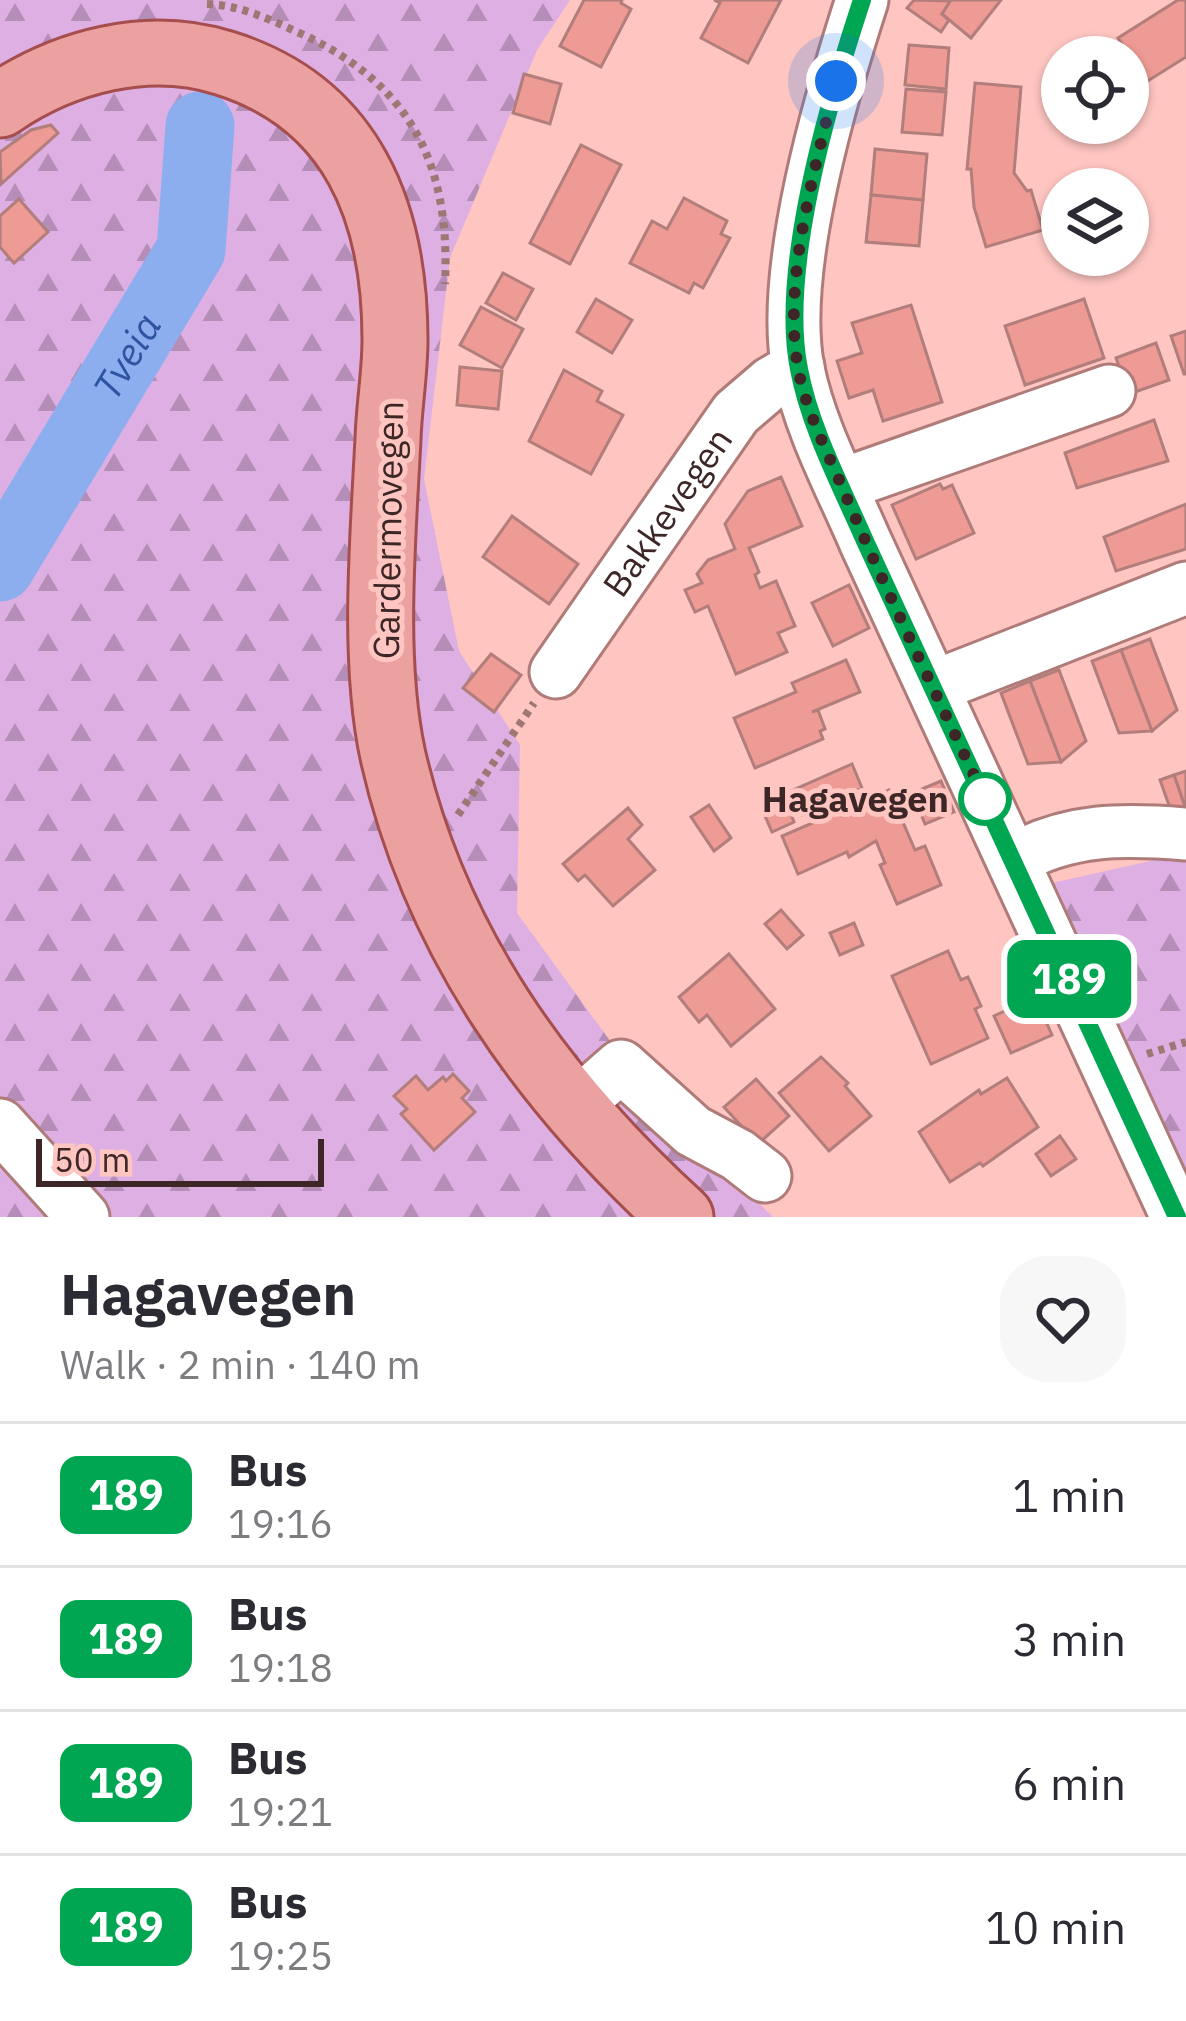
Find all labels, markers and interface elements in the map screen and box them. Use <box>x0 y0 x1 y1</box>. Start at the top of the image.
map controls <box>1041 36 1149 276</box>
button: locate <box>1041 36 1149 144</box>
your location <box>806 51 866 111</box>
button: layers <box>1041 168 1149 276</box>
water label: Tveia <box>81 303 172 409</box>
street label: Gardermovegen <box>362 400 413 660</box>
street label: Bakkevegen <box>592 418 742 605</box>
marker: Hagavegen <box>960 774 1010 824</box>
place label: Hagavegen <box>762 775 949 822</box>
line badge: 189 <box>1000 940 1138 1018</box>
text: 189 <box>1031 951 1107 1006</box>
scale bar <box>36 1133 324 1186</box>
text: 50 m <box>54 1138 130 1181</box>
button: heart <box>1000 1256 1126 1382</box>
text: Hagavegen <box>60 1257 356 1331</box>
text: Walk · 2 min · 140 m <box>60 1339 421 1390</box>
text: Bus <box>228 1440 308 1498</box>
text: 1 min <box>1012 1466 1126 1524</box>
text: 189 <box>88 1467 164 1522</box>
text: 19:16 <box>228 1498 333 1549</box>
text: Bus <box>228 1584 308 1642</box>
text: 3 min <box>1012 1610 1126 1668</box>
text: 189 <box>88 1611 164 1666</box>
text: 19:18 <box>228 1642 333 1693</box>
text: Bus <box>228 1728 308 1786</box>
text: 6 min <box>1012 1754 1126 1812</box>
text: 189 <box>88 1755 164 1810</box>
text: 19:21 <box>228 1786 333 1837</box>
text: Bus <box>228 1872 308 1930</box>
text: 10 min <box>985 1898 1126 1956</box>
text: 189 <box>88 1899 164 1954</box>
text: 19:25 <box>228 1930 333 1981</box>

